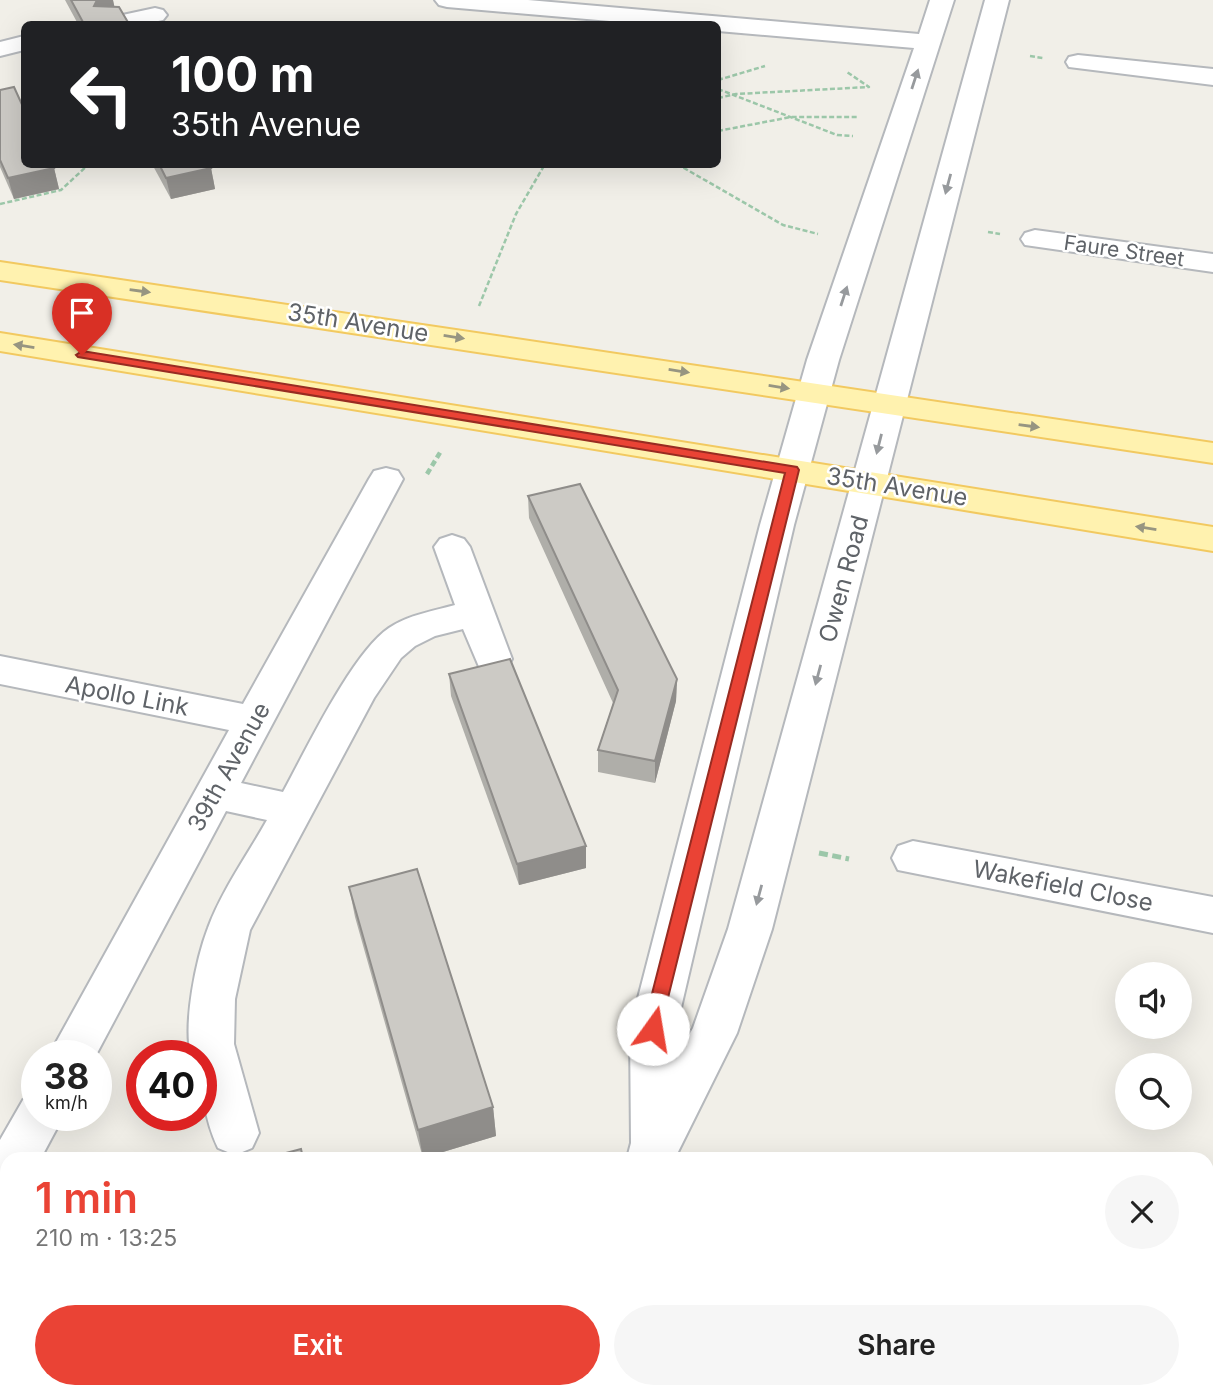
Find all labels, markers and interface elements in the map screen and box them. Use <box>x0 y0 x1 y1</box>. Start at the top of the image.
text: 100 m <box>171 45 315 104</box>
icon: left <box>56 49 147 140</box>
one-way arrow <box>910 69 920 90</box>
text: 35th Avenue <box>171 105 361 144</box>
one-way arrow <box>942 173 953 195</box>
street label: Faure Street <box>1062 230 1186 271</box>
pin <box>52 283 112 355</box>
one-way arrow <box>839 285 850 306</box>
one-way arrow <box>130 286 152 297</box>
icon: arrive <box>63 294 101 332</box>
street label: 35th Avenue <box>285 297 431 348</box>
one-way arrow <box>443 332 465 343</box>
one-way arrow <box>13 340 35 351</box>
one-way arrow <box>668 366 690 377</box>
one-way arrow <box>768 382 790 393</box>
one-way arrow <box>1018 421 1040 432</box>
one-way arrow <box>873 433 884 455</box>
street label: 35th Avenue <box>824 461 970 512</box>
street label: Owen Road <box>813 512 874 646</box>
one-way arrow <box>1135 522 1157 533</box>
one-way arrow <box>812 665 823 687</box>
street label: Apollo Link <box>63 669 191 722</box>
street label: 39th Avenue <box>181 697 276 836</box>
street label: Wakefield Close <box>971 854 1156 917</box>
one-way arrow <box>753 884 764 906</box>
map controls <box>1115 962 1192 1130</box>
button: sound <box>1115 962 1192 1039</box>
position arrow <box>616 992 690 1066</box>
speed limit sign: 40 <box>126 1040 217 1131</box>
button: search <box>1115 1053 1192 1130</box>
text: 38 <box>44 1055 89 1097</box>
text: km/h <box>45 1092 88 1113</box>
text: 1 min <box>35 1172 138 1223</box>
button: close <box>1105 1175 1179 1249</box>
text: 210 m · 13:25 <box>35 1224 177 1252</box>
button: Exit <box>35 1305 600 1385</box>
button: Share <box>614 1305 1179 1385</box>

